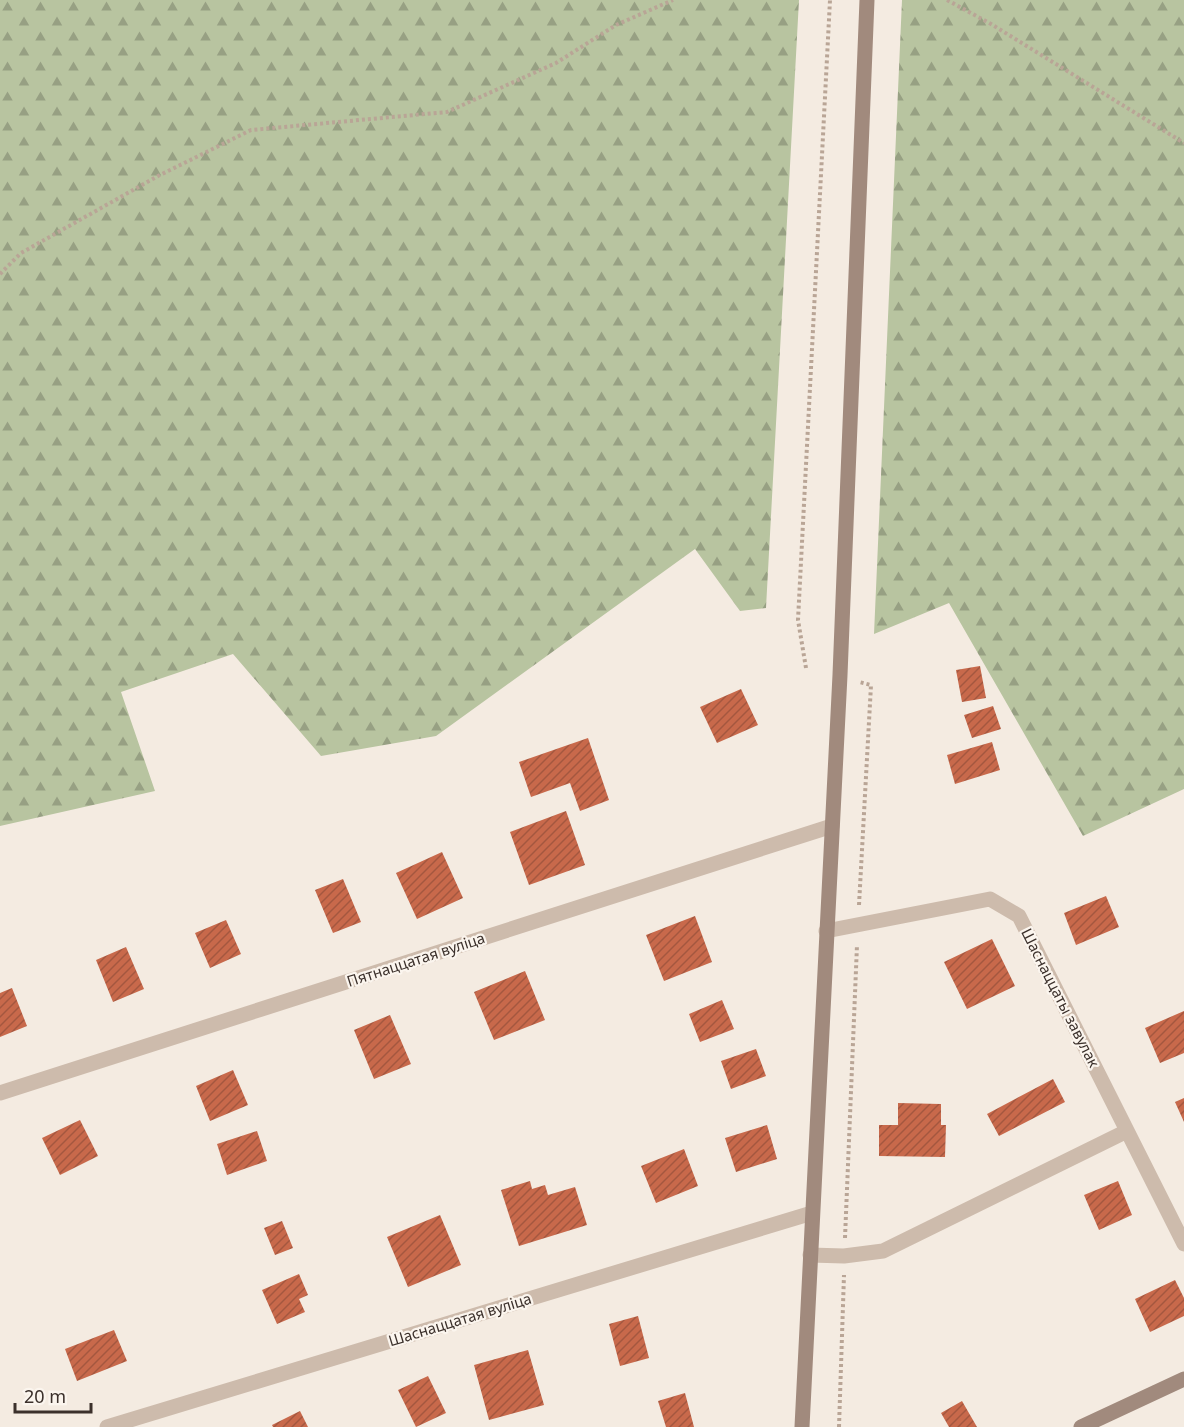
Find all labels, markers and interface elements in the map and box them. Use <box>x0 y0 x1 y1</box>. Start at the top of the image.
street label: Шаснаццаты завулак <box>1017 925 1105 1071</box>
street label: Пятнаццатая вуліца <box>344 927 487 991</box>
street label: Шаснаццатая вуліца <box>386 1288 534 1350</box>
scale bar <box>15 1376 92 1414</box>
text: 20 m <box>24 1384 66 1408</box>

